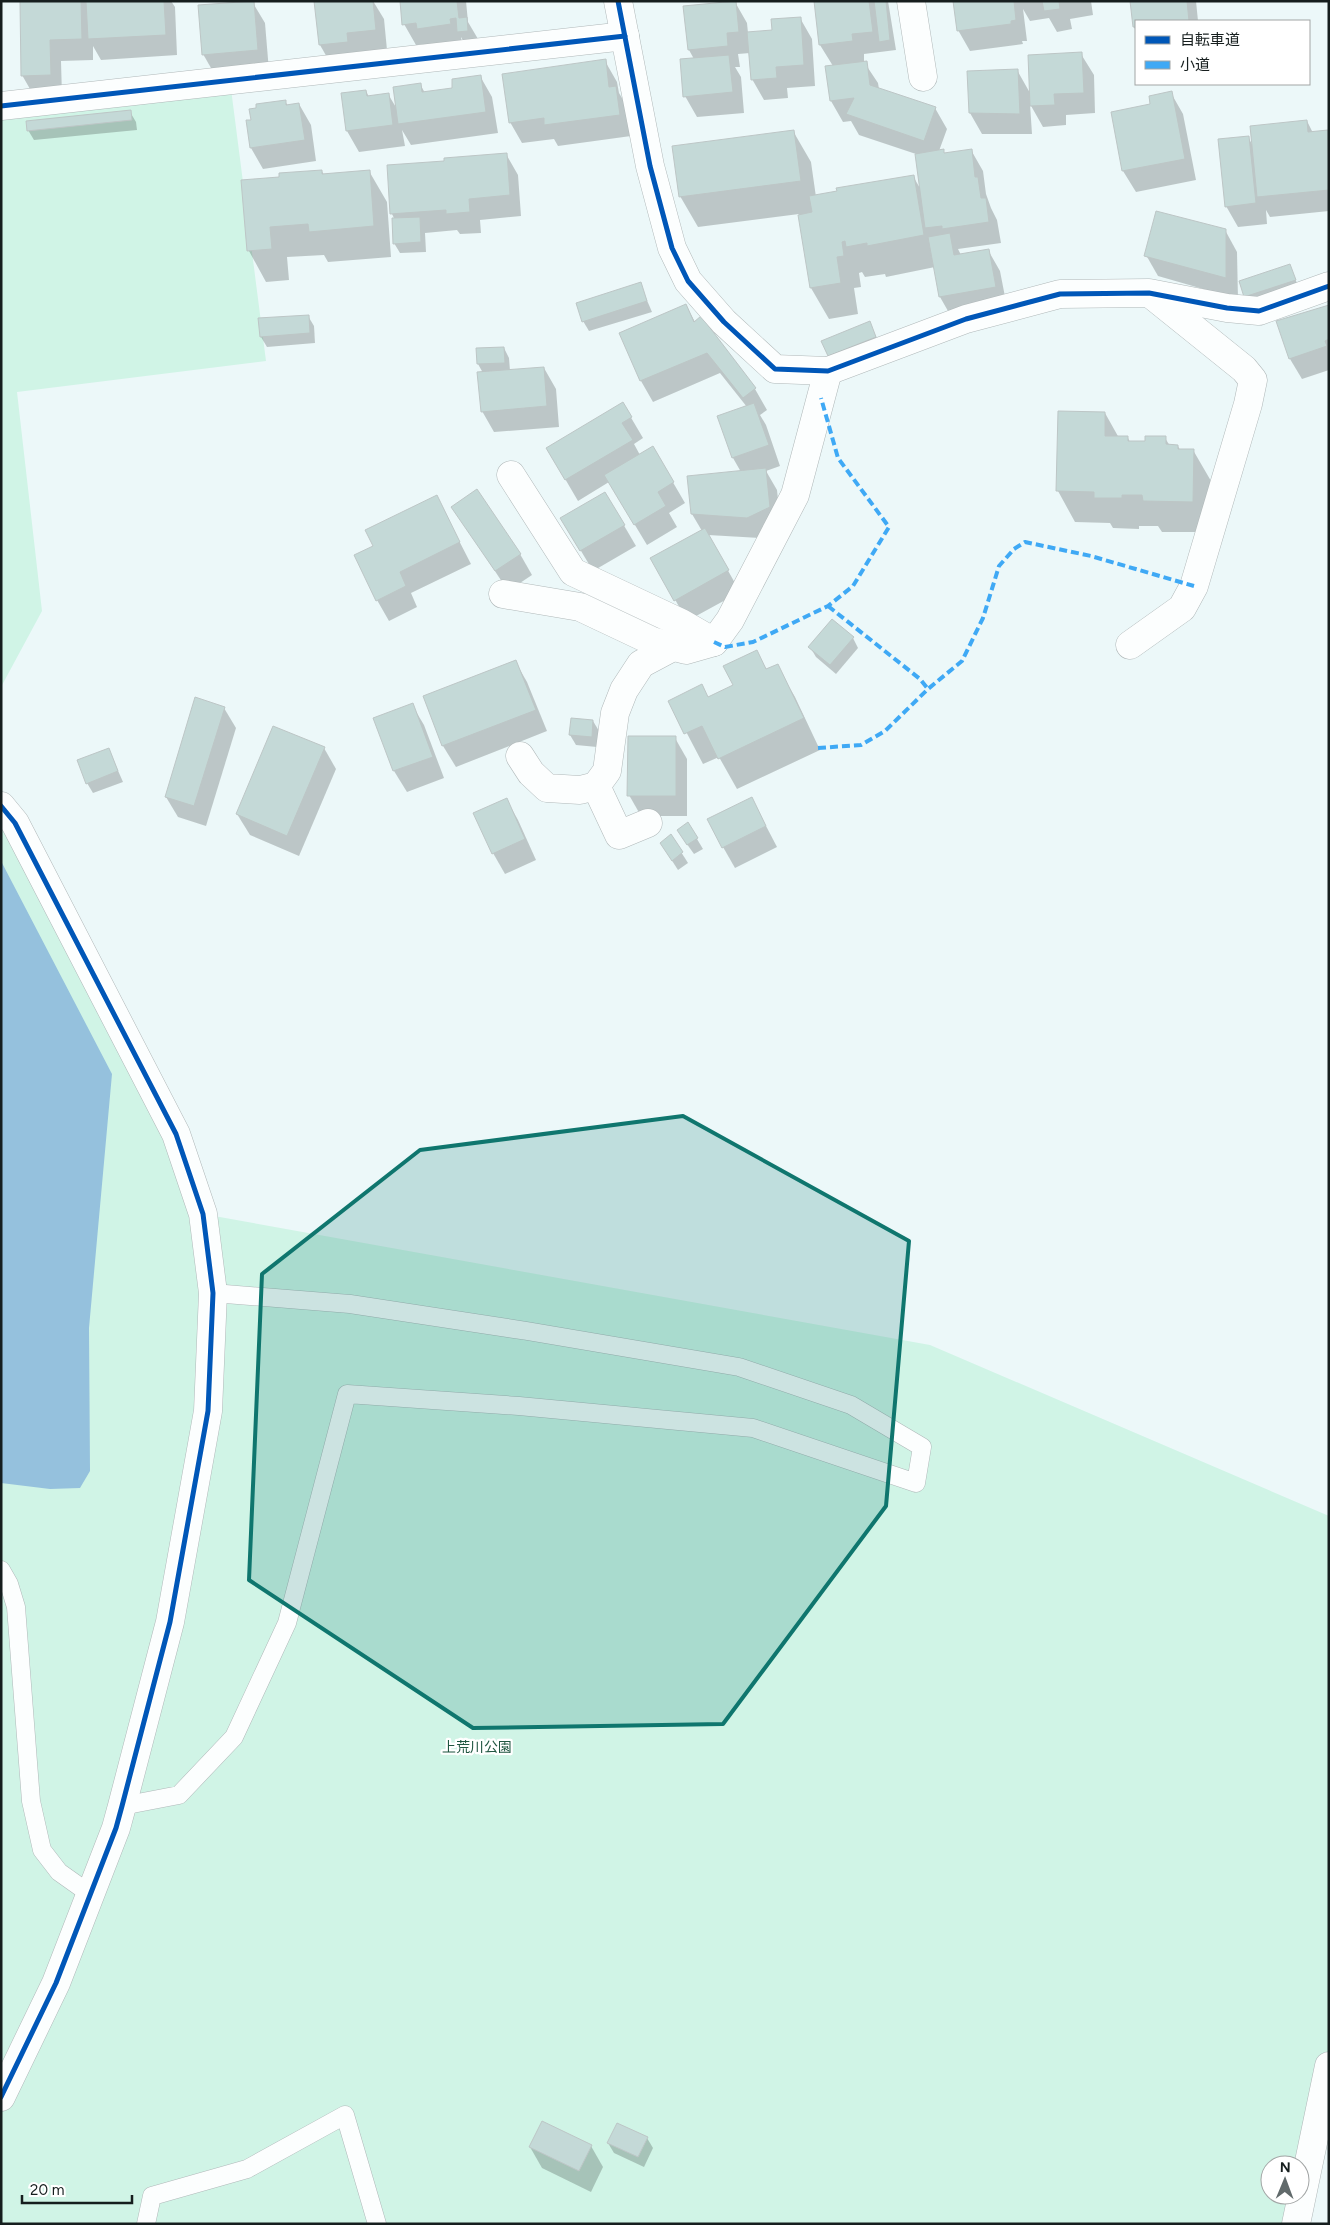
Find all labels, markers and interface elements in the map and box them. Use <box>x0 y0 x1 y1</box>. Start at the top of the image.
legend <box>1135 20 1310 85</box>
text: 自転車道 <box>1180 31 1240 49</box>
text: 小道 <box>1180 56 1210 74</box>
park label: 上荒川公園 <box>442 1739 512 1756</box>
north arrow <box>1260 2155 1310 2205</box>
text: N <box>1280 2159 1291 2176</box>
scale bar <box>22 2172 132 2204</box>
text: 20 m <box>30 2181 64 2199</box>

